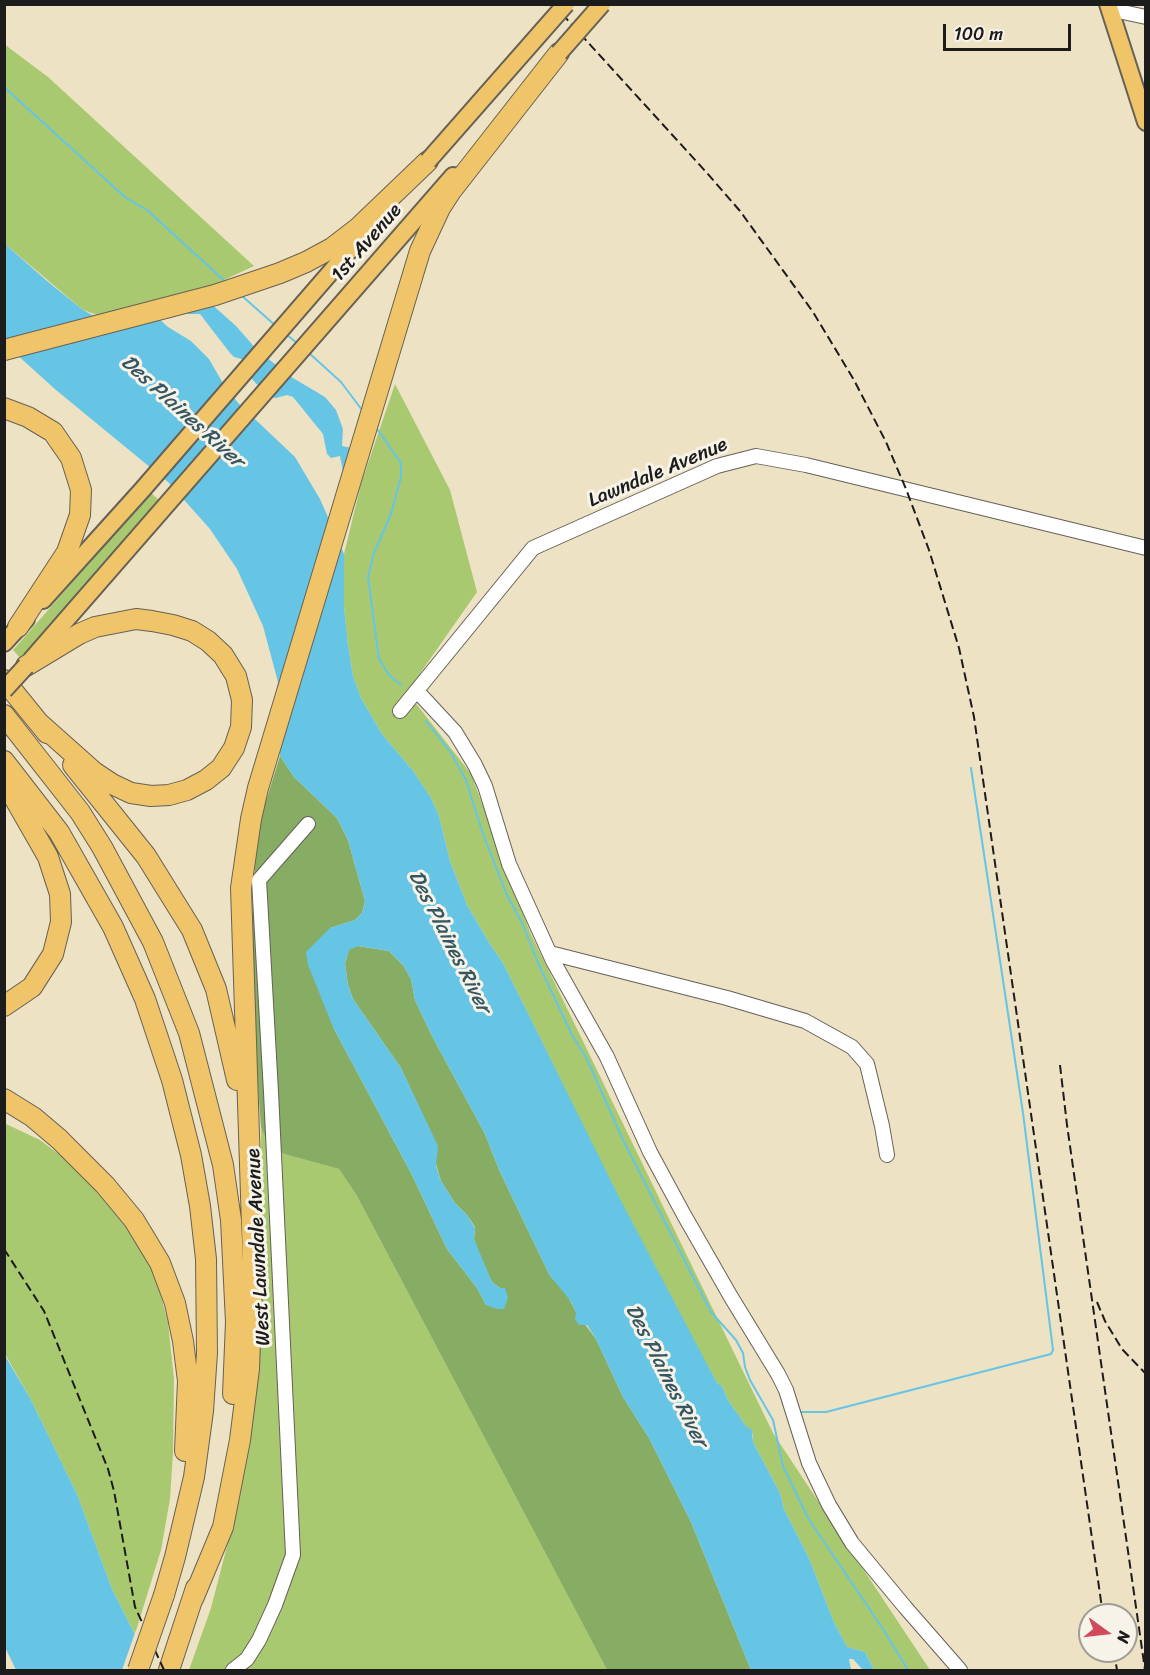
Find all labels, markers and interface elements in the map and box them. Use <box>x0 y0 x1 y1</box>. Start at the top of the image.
scale bar <box>946 12 1074 50</box>
text: 100 m <box>954 18 1003 50</box>
street label: 1st Avenue <box>327 199 407 287</box>
water label: Des Plaines River <box>115 350 249 474</box>
street label: Lawndale Avenue <box>585 433 731 513</box>
water label: Des Plaines River <box>402 866 496 1018</box>
street label: West Lawndale Avenue <box>242 1148 276 1346</box>
water label: Des Plaines River <box>619 1300 713 1452</box>
north arrow <box>1078 1603 1138 1663</box>
text: N <box>1108 1628 1139 1646</box>

